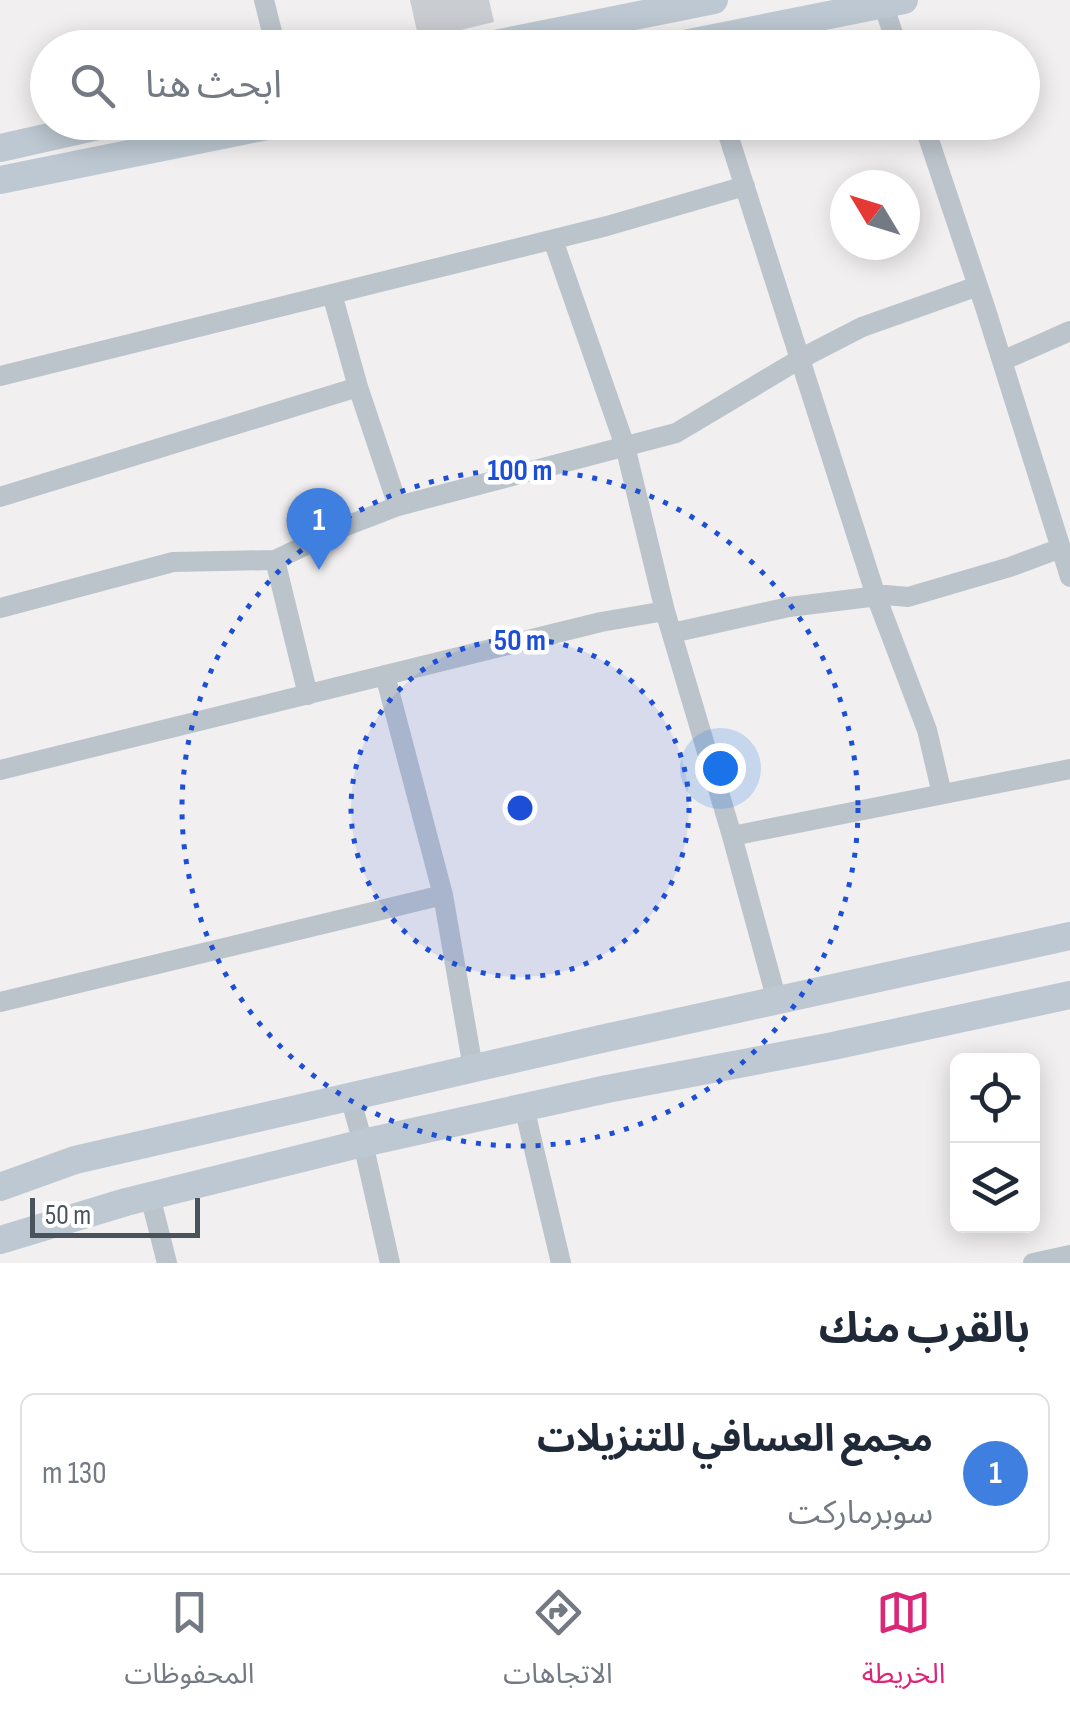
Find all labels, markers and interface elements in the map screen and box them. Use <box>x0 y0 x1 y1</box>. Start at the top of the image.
search box <box>30 30 1040 140</box>
icon: search <box>65 58 120 113</box>
text: ابحث هنا <box>145 63 282 108</box>
north arrow <box>830 170 920 260</box>
text: 100 m <box>488 453 552 489</box>
pin: 1 <box>286 488 352 570</box>
text: 50 m <box>494 623 546 659</box>
your location <box>695 743 746 794</box>
centre of rings <box>502 790 538 826</box>
map controls <box>950 1053 1040 1233</box>
button: locate <box>950 1053 1040 1143</box>
button: layers <box>950 1143 1040 1233</box>
scale bar <box>30 1193 200 1238</box>
text: 50 m <box>45 1199 91 1232</box>
text: بالقرب منك <box>819 1304 1030 1355</box>
text: مجمع العسافي للتنزيلات <box>537 1417 933 1462</box>
text: 130 m <box>42 1454 107 1493</box>
text: 1 <box>989 1454 1002 1493</box>
text: سوبرماركت <box>788 1494 933 1533</box>
tab: المحفوظات <box>124 1585 254 1704</box>
tab: الاتجاهات <box>503 1585 613 1704</box>
tab: الخريطة <box>862 1585 946 1704</box>

